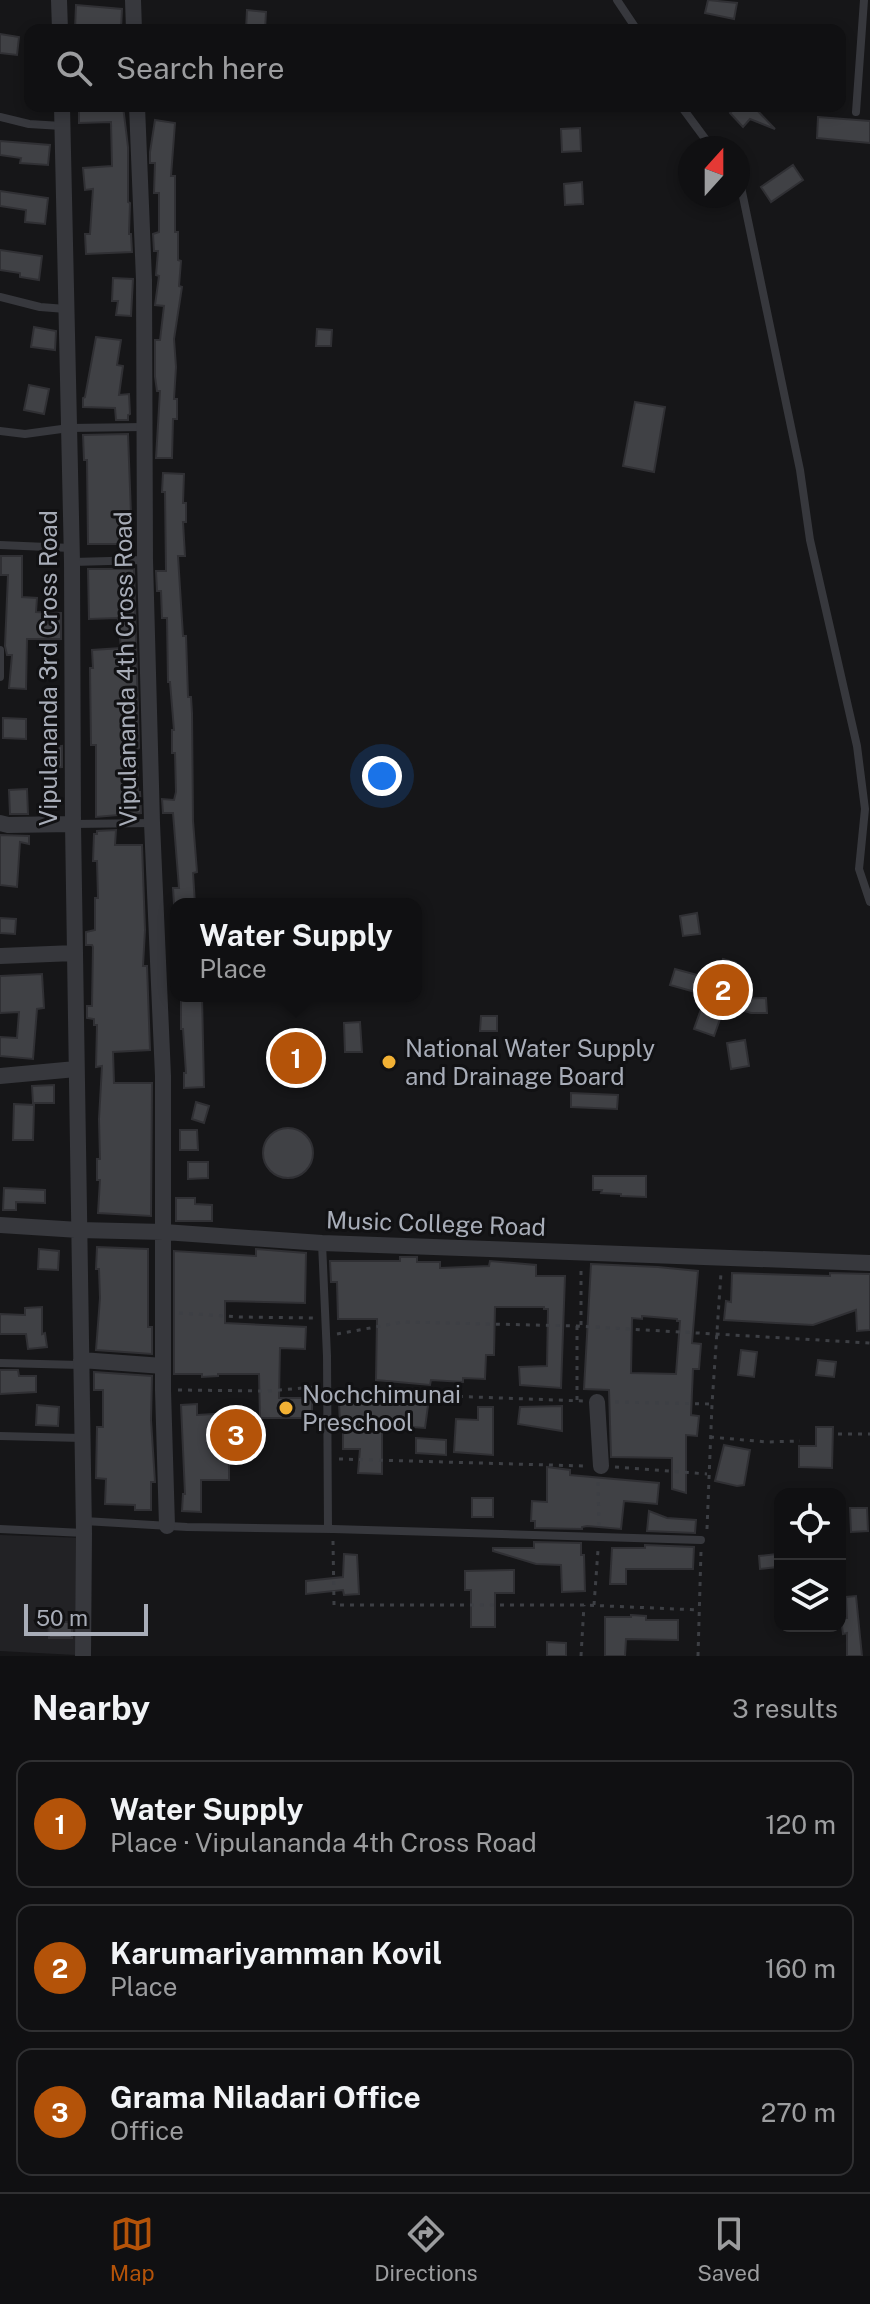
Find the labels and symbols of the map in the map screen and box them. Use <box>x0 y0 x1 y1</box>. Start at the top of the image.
north arrow <box>678 136 750 208</box>
street label: Vipulananda 3rd Cross Road <box>34 510 62 826</box>
street label: Vipulananda 4th Cross Road <box>108 511 142 827</box>
your location <box>362 756 402 796</box>
pin: 2 <box>697 960 749 1020</box>
pin: 1 <box>270 1028 322 1088</box>
place label: National Water Supply and Drainage Board <box>405 1034 655 1090</box>
marker: National Water Supply and Drainage Board <box>380 1053 398 1071</box>
street label: Music College Road <box>326 1205 546 1241</box>
place label: Nochchimunai Preschool <box>302 1380 461 1436</box>
marker: Nochchimunai Preschool <box>277 1399 295 1417</box>
pin: 3 <box>210 1405 262 1465</box>
scale bar <box>24 1600 148 1636</box>

